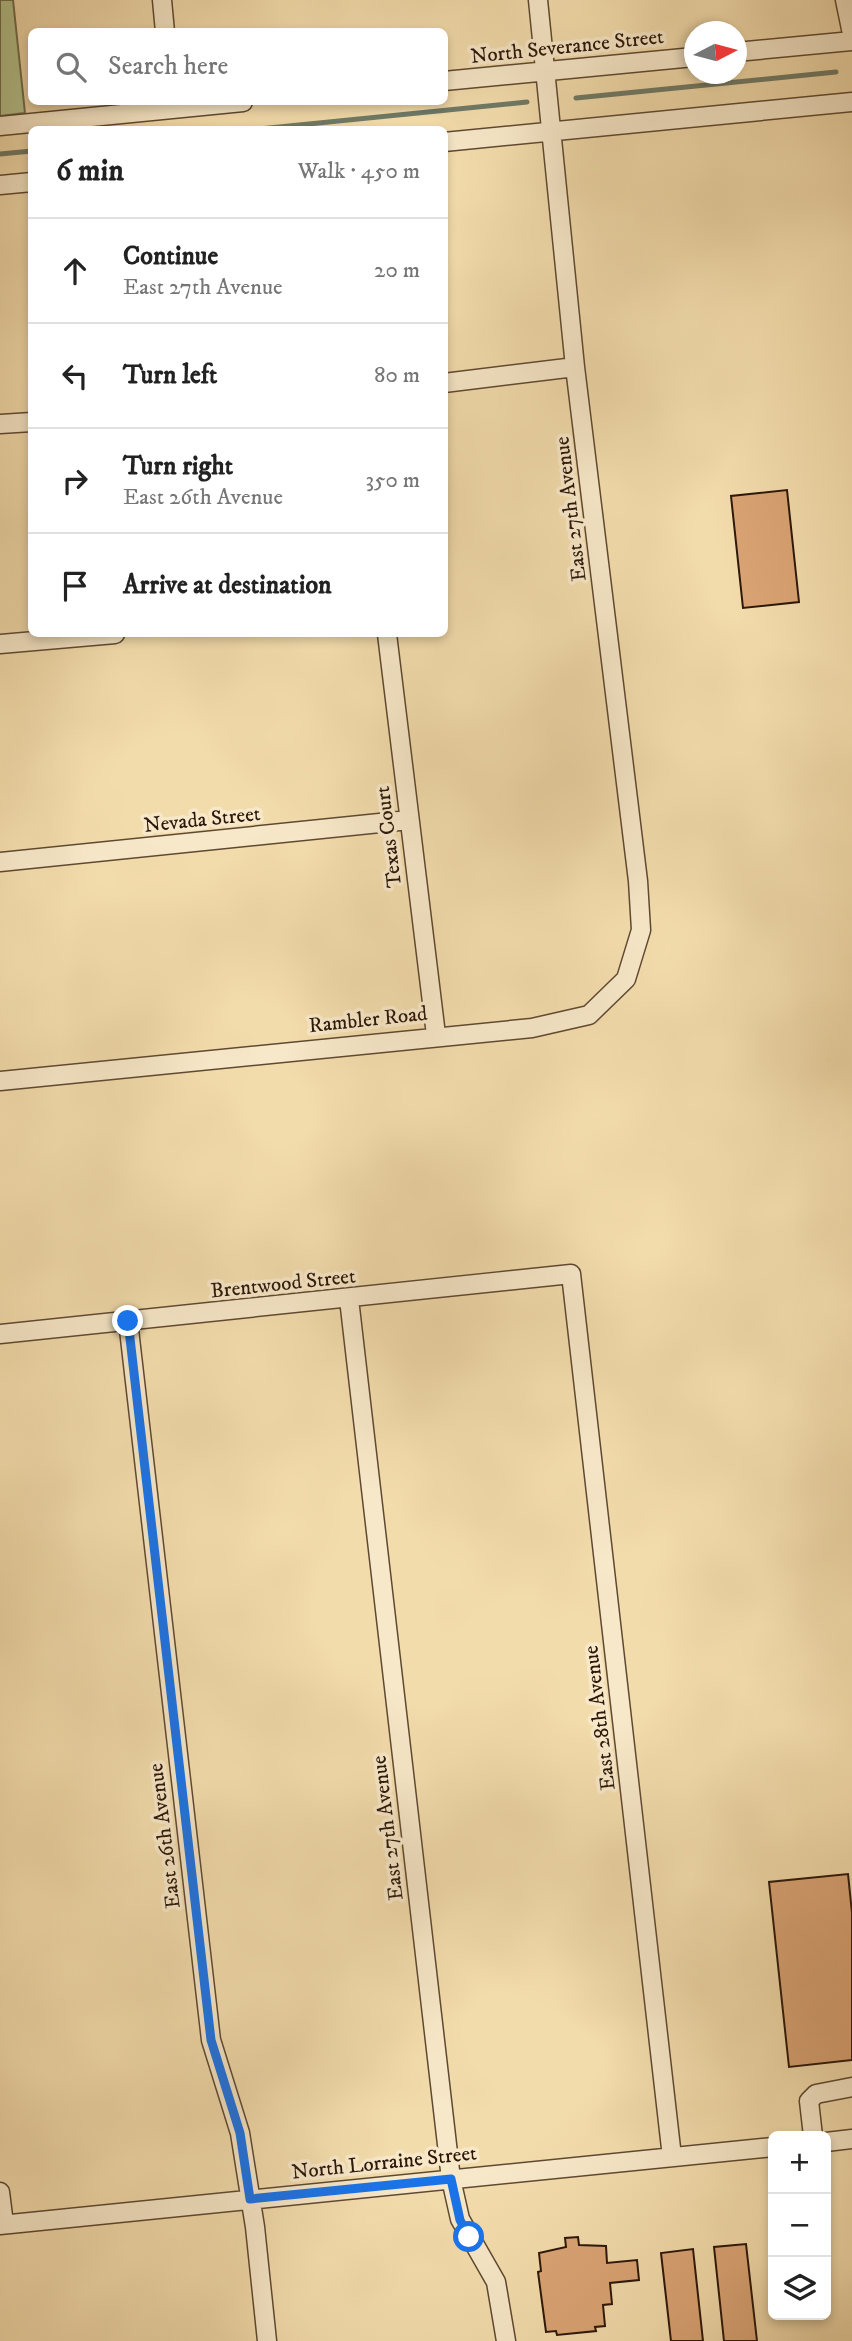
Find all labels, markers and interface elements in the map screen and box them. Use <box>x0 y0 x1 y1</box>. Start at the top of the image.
north arrow <box>684 21 747 84</box>
street label: North Severance Street <box>469 24 665 70</box>
search box <box>28 28 448 105</box>
icon: search <box>52 48 90 86</box>
text: Search here <box>108 50 228 83</box>
text: 6 min <box>56 153 124 190</box>
text: Walk · 450 m <box>298 157 420 186</box>
text: Continue <box>123 240 218 273</box>
icon: ahead <box>56 252 94 290</box>
text: 20 m <box>374 256 420 285</box>
text: East 27th Avenue <box>123 273 283 302</box>
icon: left <box>56 357 94 395</box>
text: Turn left <box>123 359 217 392</box>
text: 80 m <box>374 361 420 390</box>
street label: East 27th Avenue <box>549 435 593 583</box>
text: Turn right <box>123 450 233 483</box>
icon: right <box>56 462 94 500</box>
text: 350 m <box>365 466 420 495</box>
text: East 26th Avenue <box>123 483 283 512</box>
icon: arrive <box>56 567 94 605</box>
text: Arrive at destination <box>123 569 332 602</box>
street label: Texas Court <box>370 784 408 889</box>
street label: Nevada Street <box>142 801 262 839</box>
street label: Rambler Road <box>308 1001 429 1039</box>
street label: Brentwood Street <box>209 1263 357 1305</box>
route end <box>112 1305 143 1336</box>
street label: East 28th Avenue <box>578 1644 622 1792</box>
street label: East 27th Avenue <box>366 1754 410 1902</box>
street label: East 26th Avenue <box>143 1762 187 1910</box>
map controls <box>768 2131 831 2320</box>
button: + <box>768 2131 831 2194</box>
street label: North Lorraine Street <box>290 2140 478 2186</box>
button: − <box>768 2194 831 2257</box>
route start <box>453 2221 484 2252</box>
button: layers <box>768 2257 831 2320</box>

